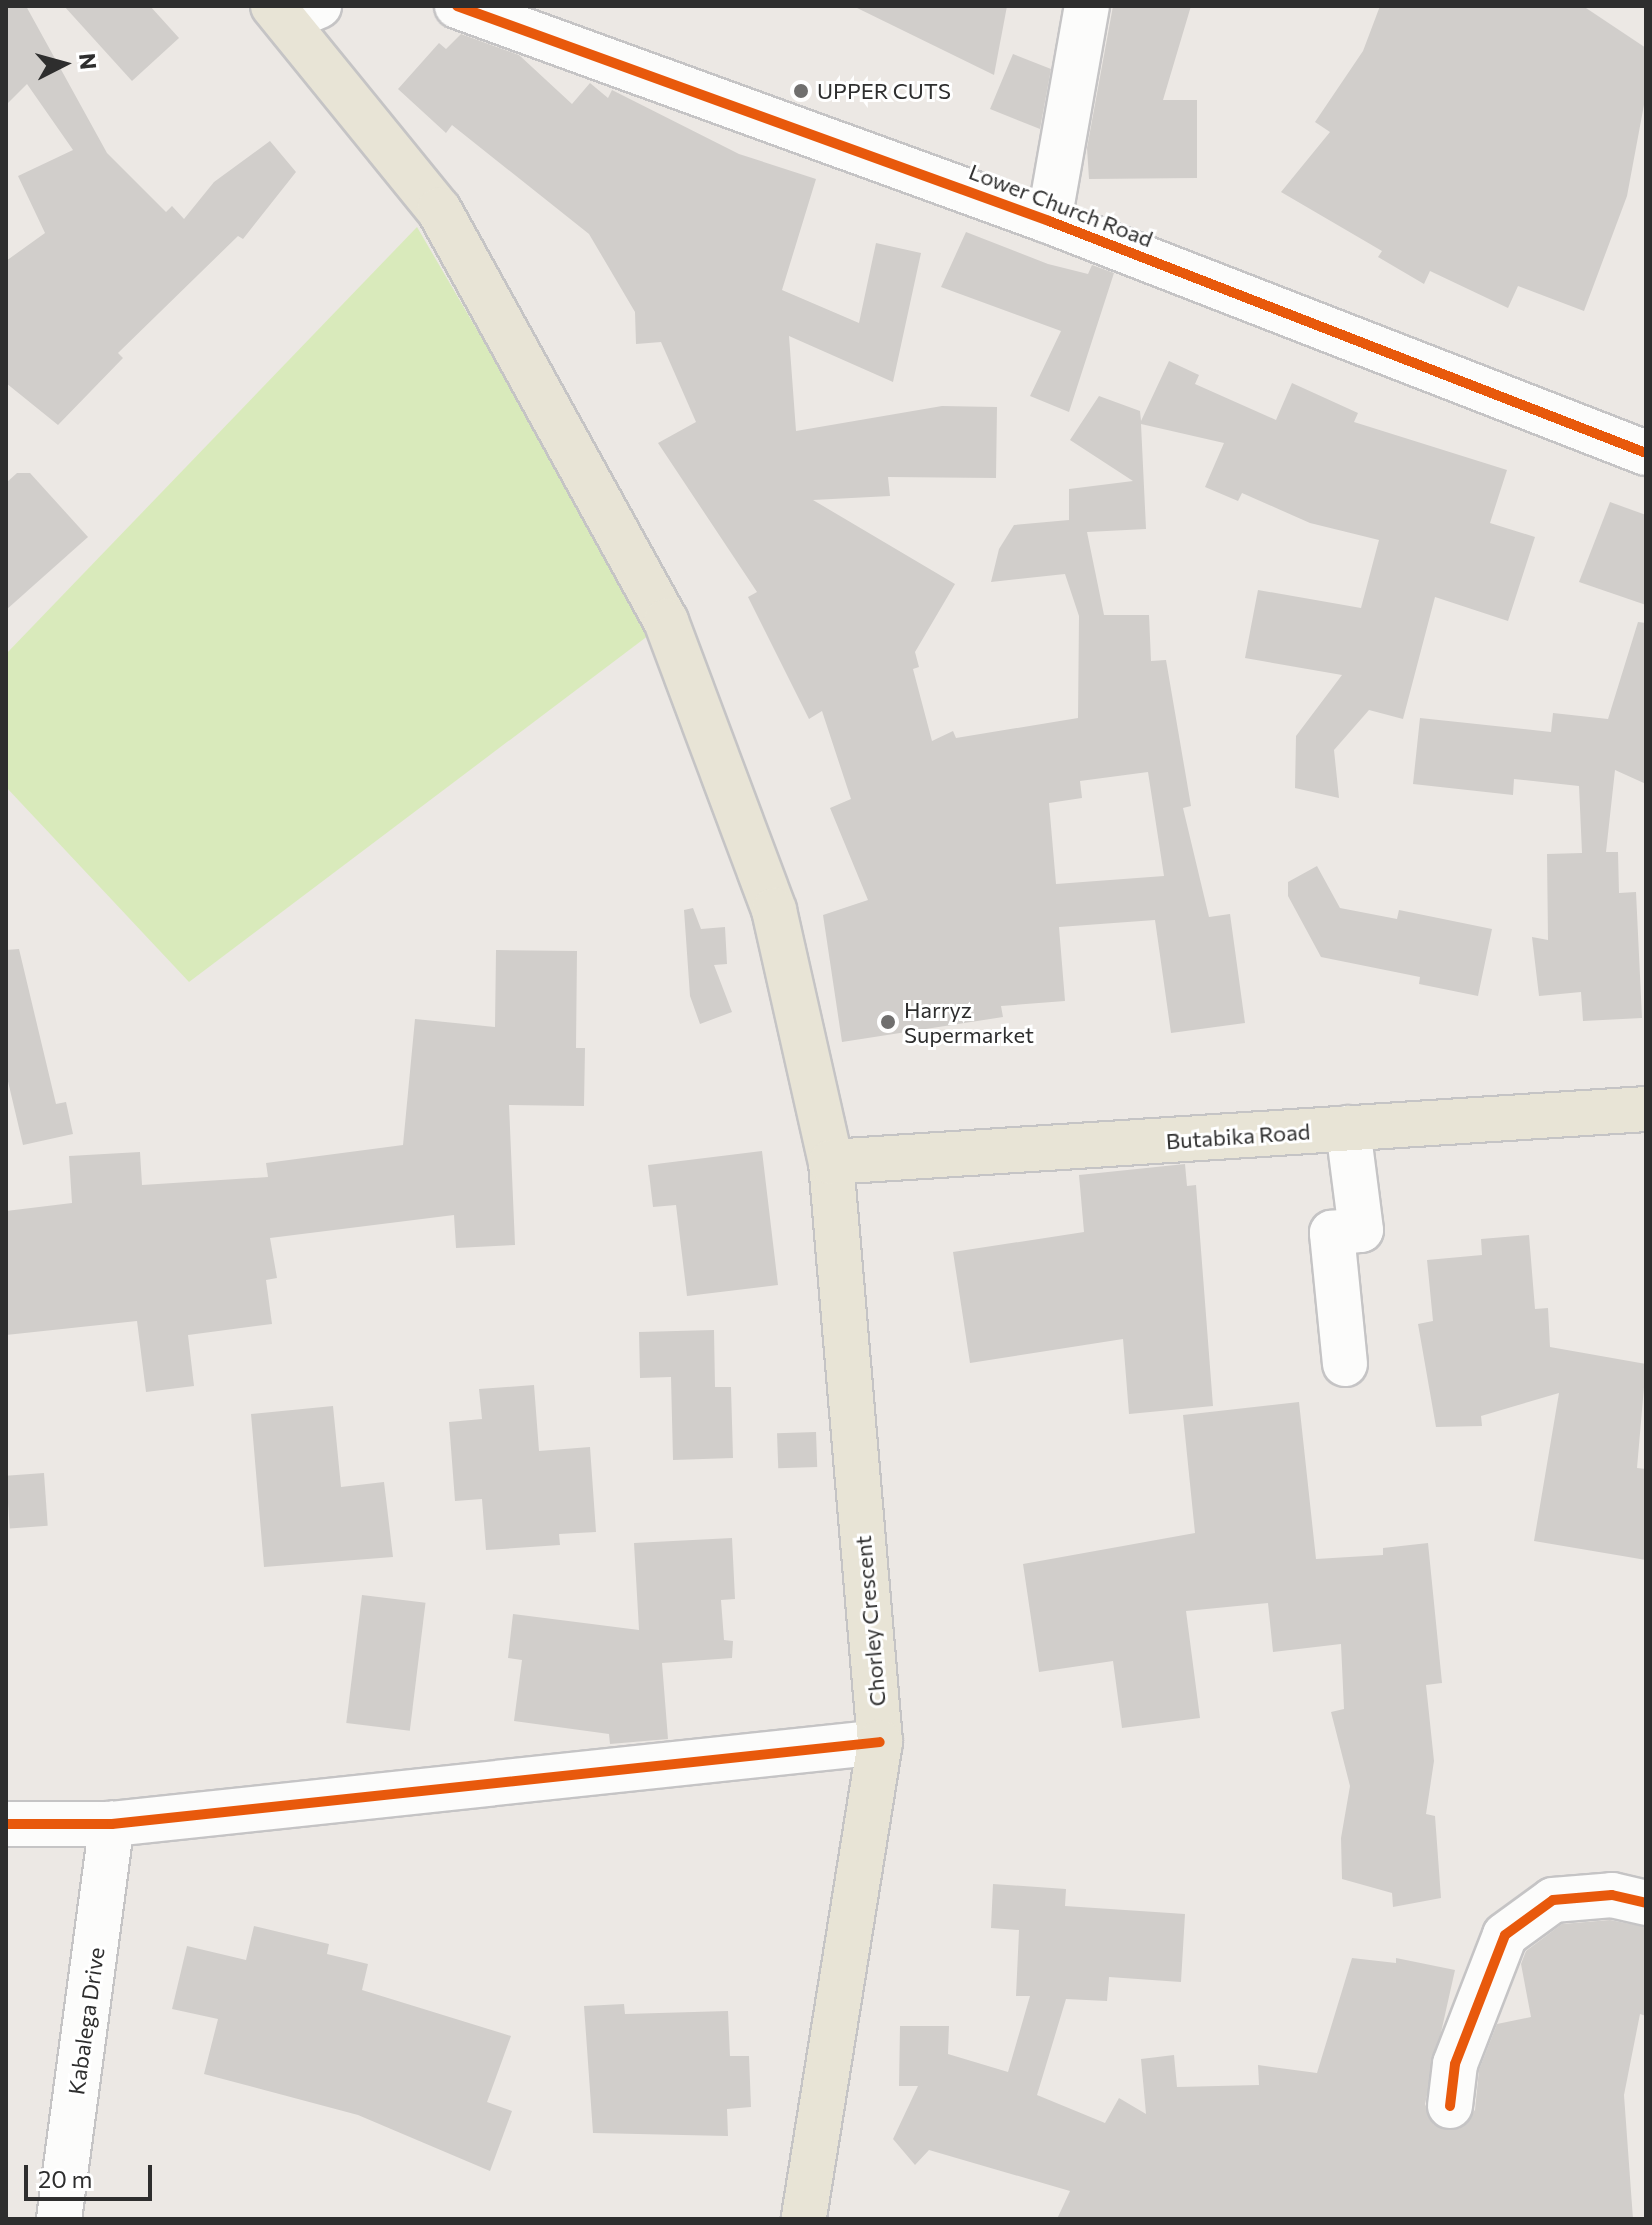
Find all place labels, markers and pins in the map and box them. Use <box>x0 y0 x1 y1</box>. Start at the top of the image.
place label: UPPER CUTS <box>817 78 951 104</box>
marker: UPPER CUTS <box>792 82 810 100</box>
place label: Harryz Supermarket <box>904 996 1034 1048</box>
marker: Harryz Supermarket <box>879 1013 897 1031</box>

